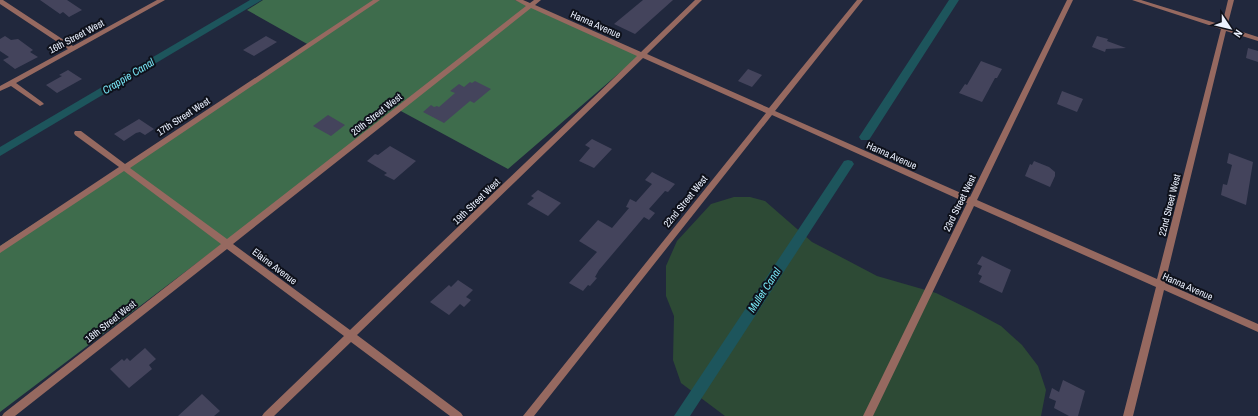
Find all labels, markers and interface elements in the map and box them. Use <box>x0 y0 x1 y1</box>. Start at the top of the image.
street label: Hanna Avenue <box>569 8 623 41</box>
north arrow <box>1210 8 1250 48</box>
street label: 16th Street West <box>46 16 107 56</box>
text: N <box>1231 27 1246 40</box>
water label: Crappie Canal <box>99 55 157 97</box>
street label: 20th Street West <box>348 90 405 138</box>
street label: 17th Street West <box>154 94 213 138</box>
street label: Hanna Avenue <box>865 139 919 172</box>
street label: 22nd Street West <box>660 172 711 230</box>
street label: 23rd Street West <box>940 172 979 234</box>
street label: 22nd Street West <box>1156 172 1184 237</box>
street label: 19th Street West <box>450 175 503 227</box>
street label: Elaine Avenue <box>250 245 300 288</box>
water label: Mullet Canal <box>744 264 784 315</box>
street label: Hanna Avenue <box>1161 270 1215 303</box>
street label: 18th Street West <box>82 297 139 345</box>

